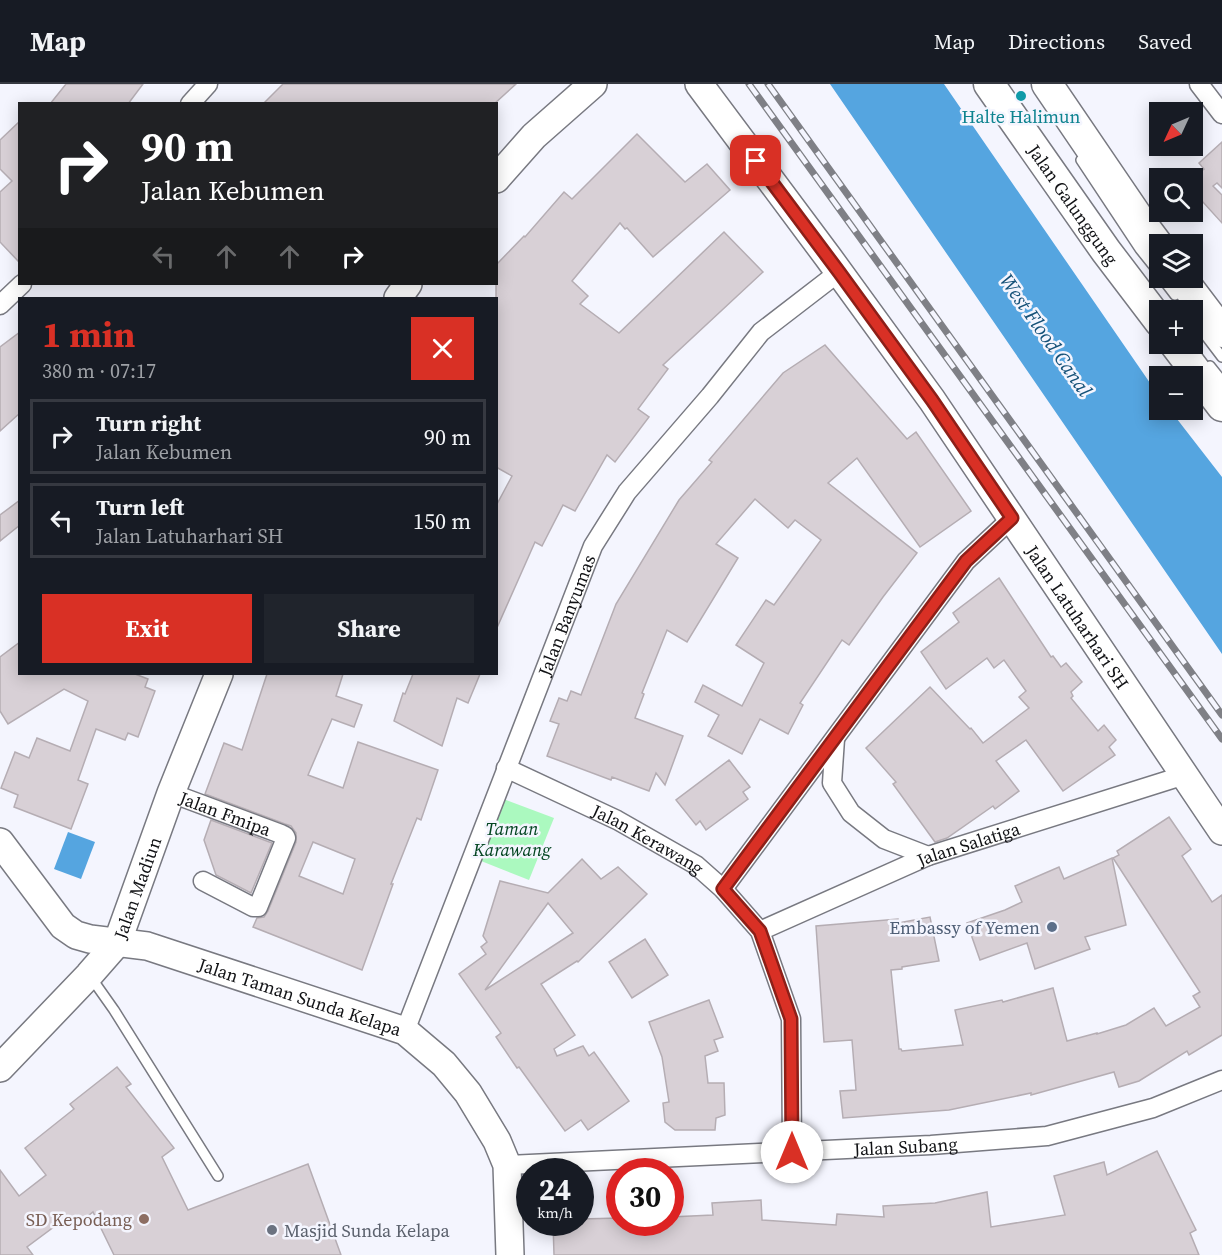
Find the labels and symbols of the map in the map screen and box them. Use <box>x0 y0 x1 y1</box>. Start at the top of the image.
marker: Halte Halimun <box>1014 89 1028 103</box>
north arrow <box>1149 102 1203 156</box>
place label: Halte Halimun <box>962 104 1080 129</box>
pin <box>730 135 781 186</box>
street label: Jalan Galunggung <box>1022 138 1125 270</box>
water label: West Flood Canal <box>993 268 1099 402</box>
street label: Jalan Latuharhari SH <box>1020 539 1135 694</box>
street label: Jalan Banyumas <box>531 551 601 681</box>
street label: Jalan Fmipa <box>175 784 275 842</box>
street label: Jalan Kerawang <box>587 797 710 880</box>
street label: Jalan Salatiga <box>912 815 1024 872</box>
park label: Taman Karawang <box>472 816 552 862</box>
street label: Jalan Madiun <box>107 833 167 943</box>
place label: Embassy of Yemen <box>889 915 1040 940</box>
marker: Embassy of Yemen <box>1045 920 1059 934</box>
street label: Jalan Taman Sunda Kelapa <box>194 951 406 1042</box>
position arrow <box>760 1120 824 1184</box>
street label: Jalan Subang <box>852 1130 958 1161</box>
speed limit sign: 30 <box>606 1158 684 1236</box>
place label: SD Kepodang <box>26 1207 132 1232</box>
marker: SD Kepodang <box>137 1212 151 1226</box>
place label: Masjid Sunda Kelapa <box>284 1218 451 1243</box>
marker: Masjid Sunda Kelapa <box>265 1223 279 1237</box>

